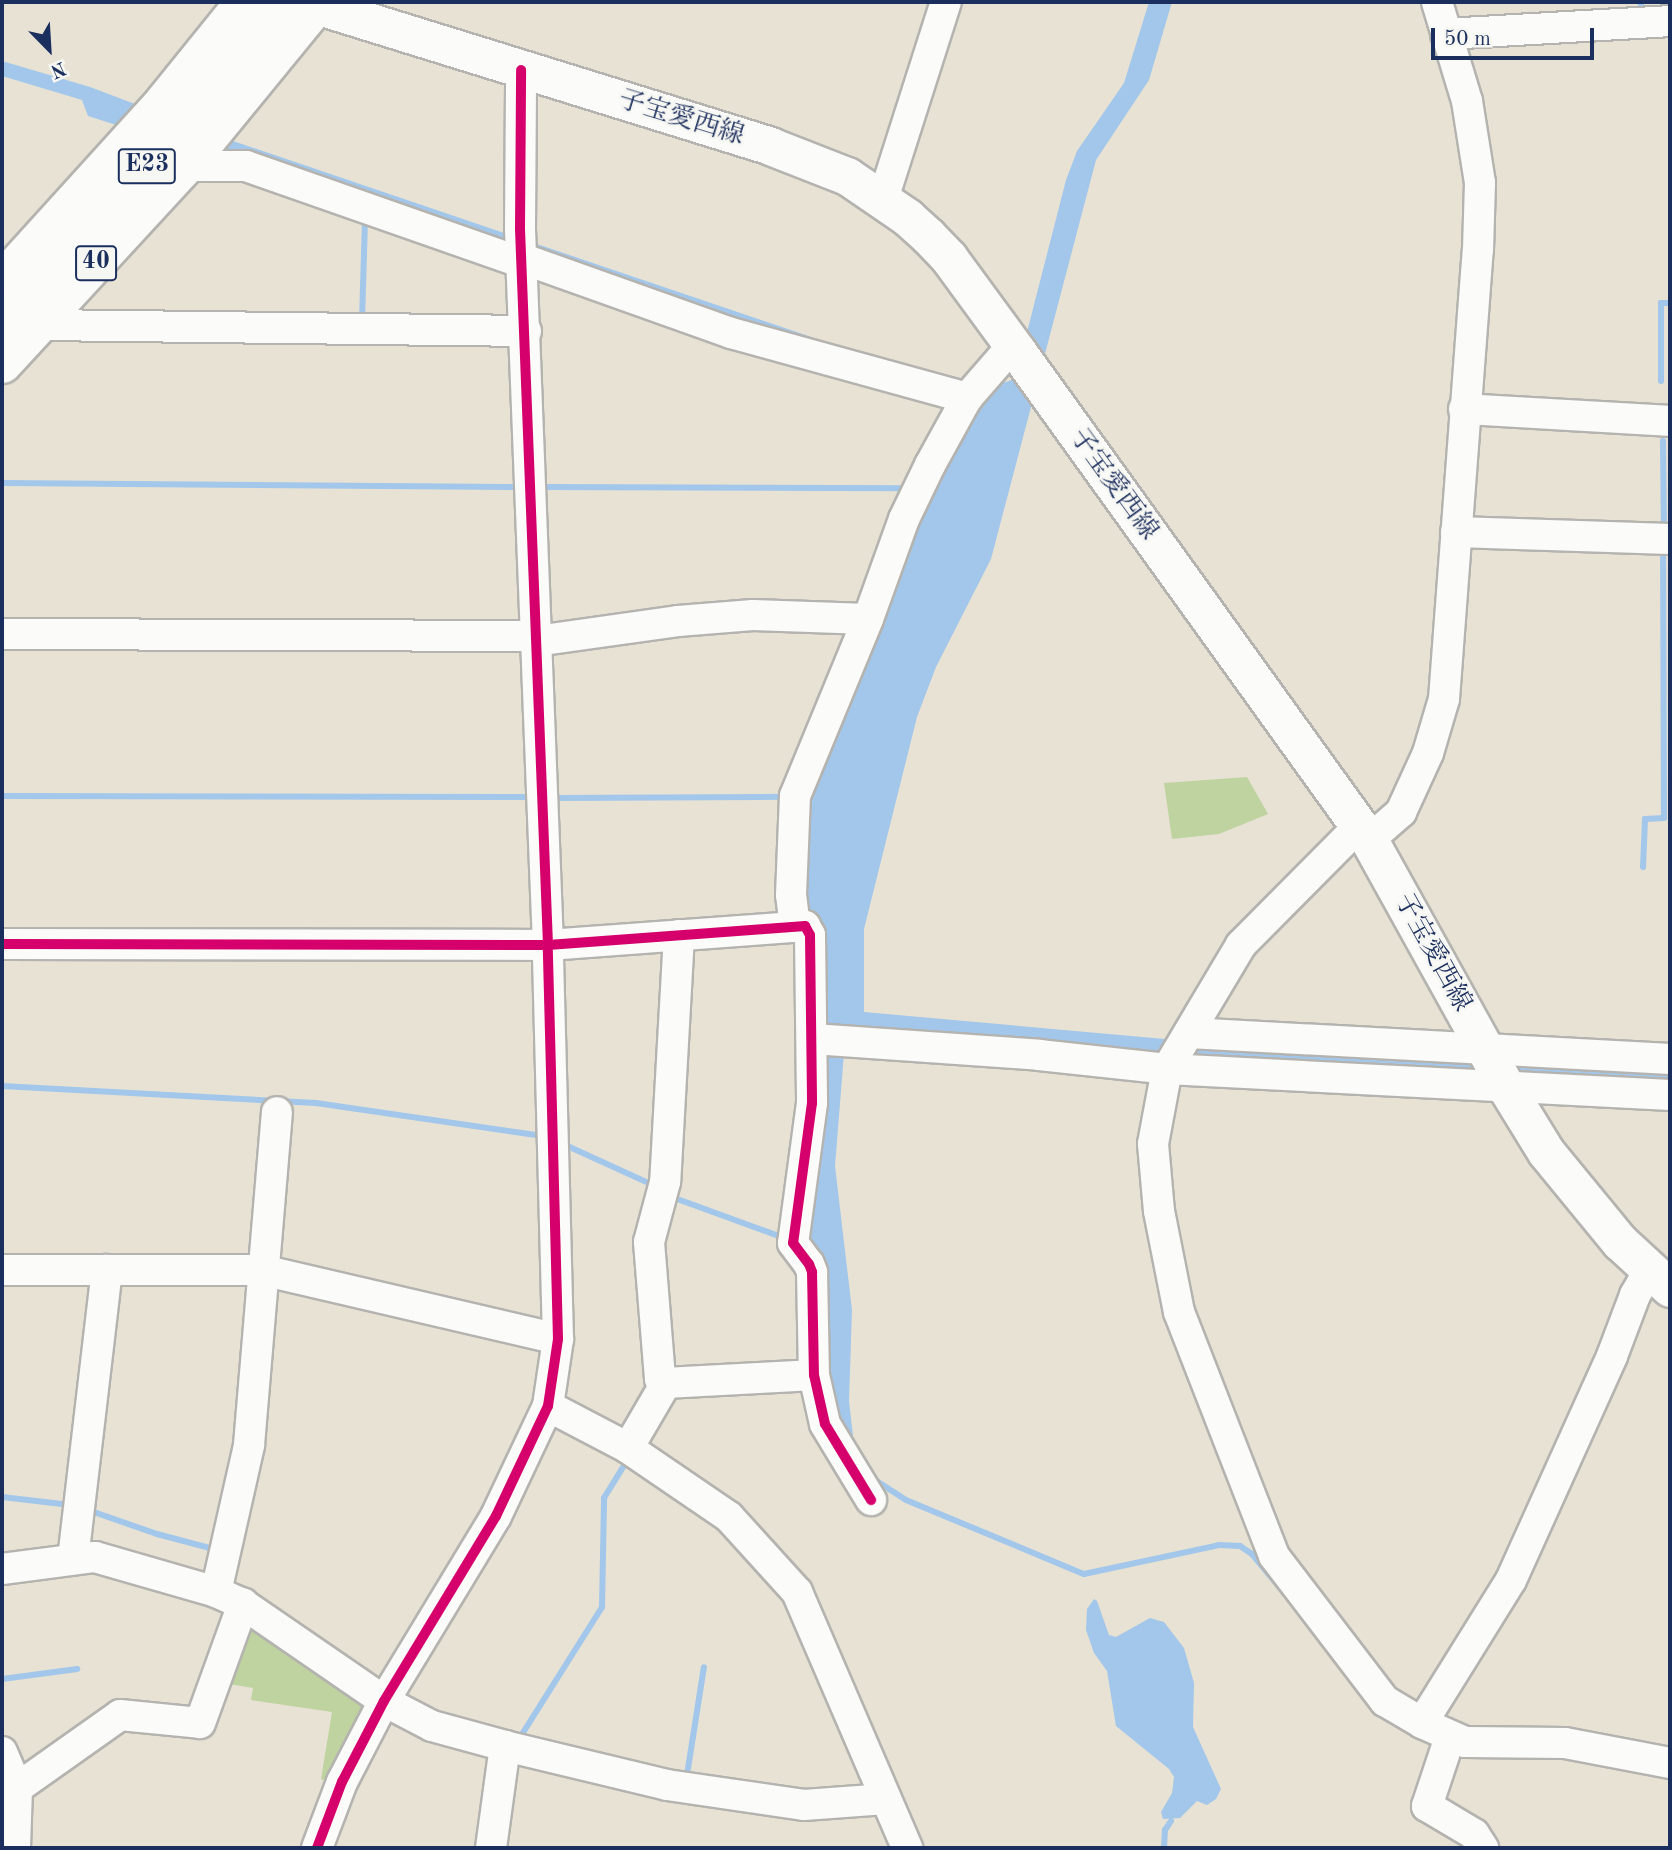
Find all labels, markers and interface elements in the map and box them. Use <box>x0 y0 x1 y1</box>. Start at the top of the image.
north arrow <box>14 14 84 84</box>
scale bar <box>1434 14 1597 58</box>
text: 50 m <box>1444 29 1491 50</box>
text: N <box>47 57 68 80</box>
street label: 子宝愛西線 <box>614 85 748 153</box>
road number: E23 <box>117 146 177 186</box>
road number: 40 <box>75 242 117 284</box>
street label: 子宝愛西線 <box>1062 423 1164 547</box>
street label: 子宝愛西線 <box>1387 889 1477 1017</box>

